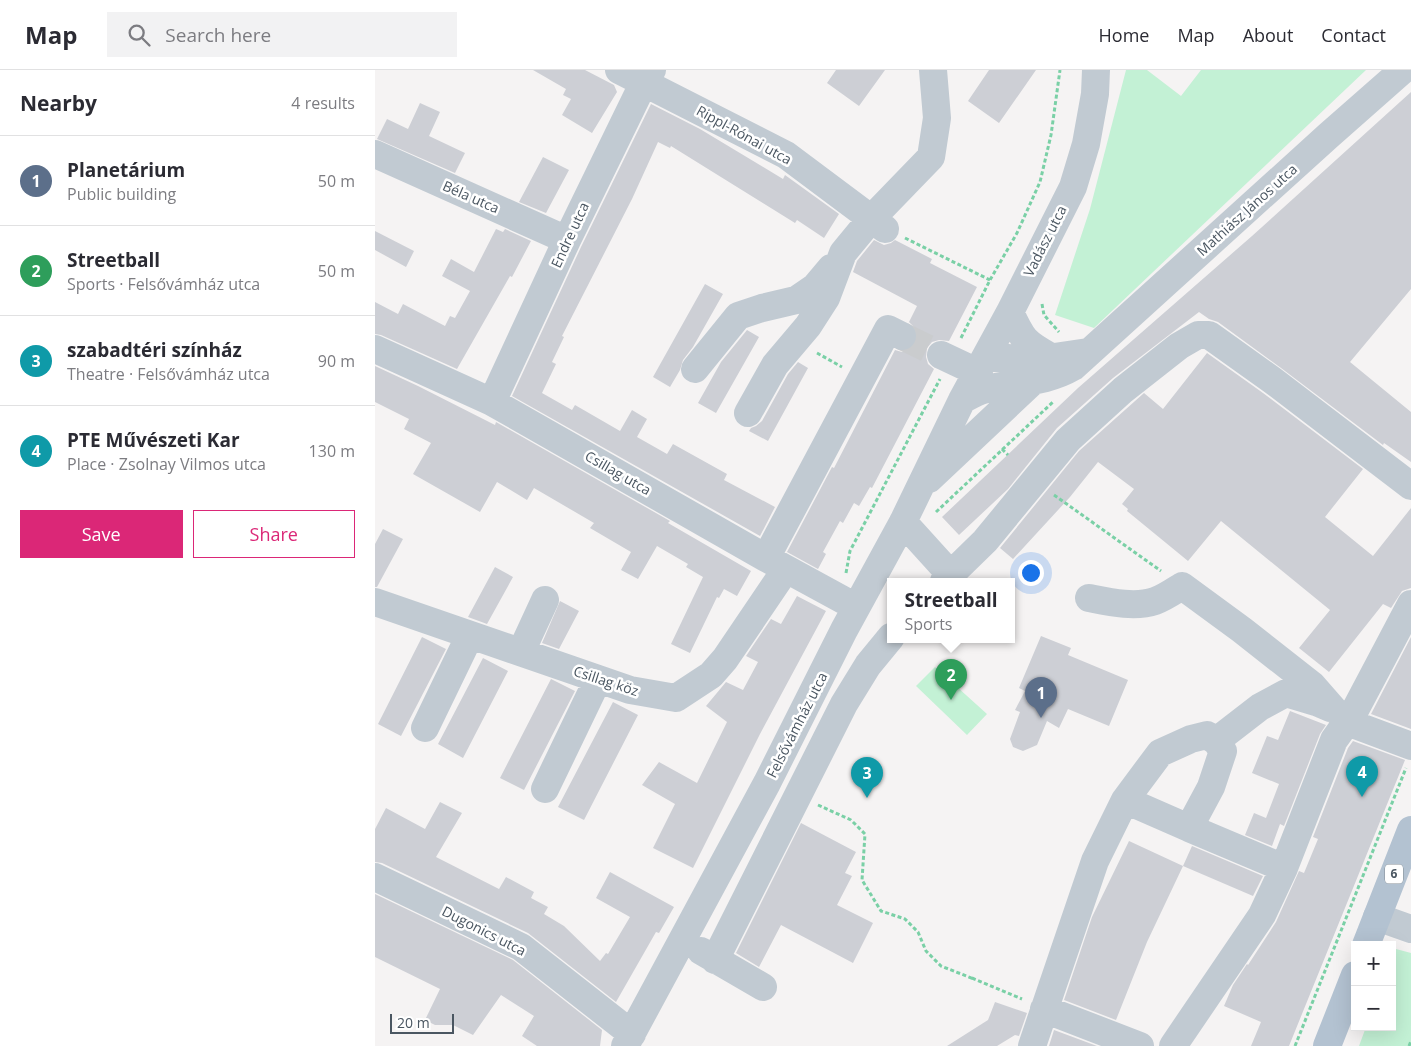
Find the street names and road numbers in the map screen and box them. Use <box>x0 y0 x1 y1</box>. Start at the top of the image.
street label: Rippl-Rónai utca <box>693 101 795 169</box>
street label: Mathiász János utca <box>1192 159 1301 260</box>
street label: Béla utca <box>440 176 502 217</box>
street label: Endre utca <box>546 199 593 271</box>
street label: Vadász utca <box>1019 202 1071 280</box>
street label: Csillag utca <box>582 446 655 499</box>
street label: Csillag köz <box>571 661 642 700</box>
street label: Felsővámház utca <box>762 669 831 781</box>
road number: 6 <box>1385 864 1403 884</box>
street label: Dugonics utca <box>439 901 530 960</box>

